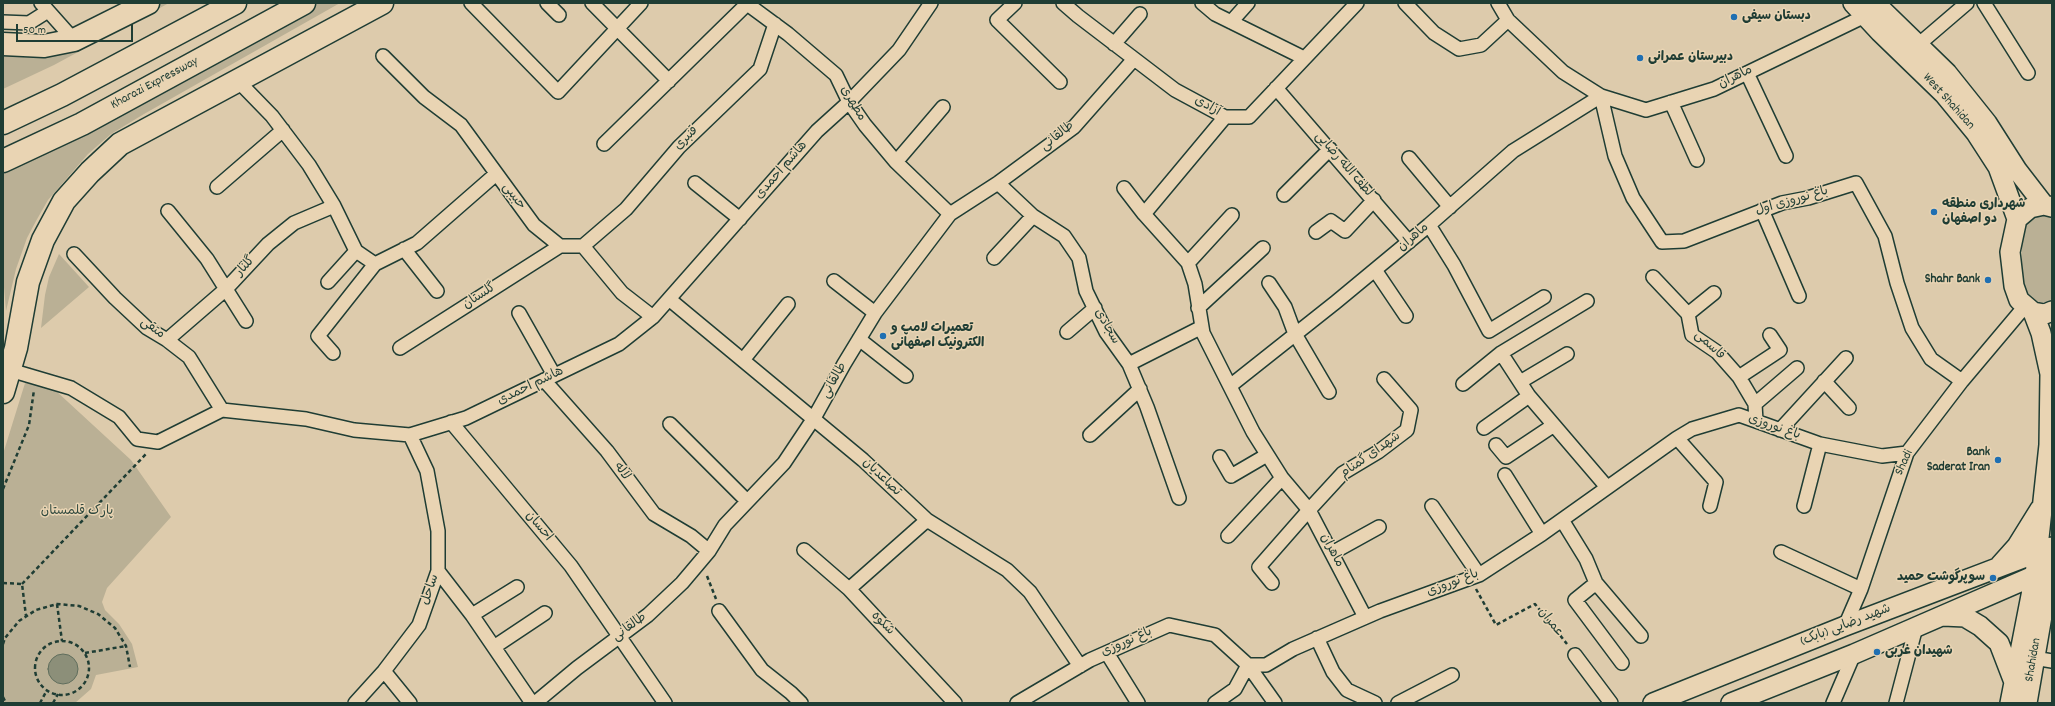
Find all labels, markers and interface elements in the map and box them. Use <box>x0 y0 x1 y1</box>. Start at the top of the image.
place label: دبستان سیفی <box>1742 9 1811 25</box>
marker: دبستان سیفی <box>1729 12 1739 22</box>
scale bar <box>18 16 135 42</box>
text: 50 m <box>23 22 46 39</box>
place label: دبیرستان عمرانی <box>1648 50 1733 66</box>
marker: دبیرستان عمرانی <box>1635 53 1645 63</box>
street label: Kharazi Expressway <box>108 54 202 114</box>
street label: ماهران <box>1716 63 1756 93</box>
street label: West Shahidan <box>1919 70 1977 134</box>
street label: مطهری <box>835 84 869 124</box>
street label: آزادی <box>1191 94 1223 120</box>
street label: طالقانی <box>1038 119 1078 155</box>
street label: قنبری <box>672 124 702 154</box>
street label: لطف الله رضایی <box>1311 129 1375 201</box>
street label: هاشم احمدی <box>753 139 811 203</box>
street label: حبیبی <box>498 180 528 214</box>
street label: باغ نوروزی اول <box>1754 184 1830 220</box>
place label: شهرداری منطقه دو اصفهان <box>1942 197 2025 228</box>
marker: شهرداری منطقه دو اصفهان <box>1929 207 1939 217</box>
street label: ماهران <box>1395 220 1433 256</box>
street label: گلنار <box>233 254 259 280</box>
place label: Shahr Bank <box>1925 272 1980 288</box>
marker: Shahr Bank <box>1983 275 1993 285</box>
street label: گلستان <box>461 281 499 313</box>
street label: سجادی <box>1090 307 1122 347</box>
street label: متقی <box>137 315 167 343</box>
place label: تعمیرات لامپ و الکترونیک اصفهانی <box>891 321 984 352</box>
street label: قاسمی <box>1690 328 1728 364</box>
marker: تعمیرات لامپ و الکترونیک اصفهانی <box>878 331 888 341</box>
street label: طالقانی <box>819 360 851 402</box>
street label: هاشم احمدی <box>495 364 567 410</box>
street label: باغ نوروزی <box>1746 412 1802 444</box>
street label: شهدای گمنام <box>1338 430 1404 482</box>
place label: Bank Saderat Iran <box>1927 445 1990 476</box>
street label: Shadi <box>1892 448 1918 478</box>
marker: Bank Saderat Iran <box>1993 455 2003 465</box>
street label: تصاعدیان <box>858 456 904 500</box>
street label: لاله <box>609 460 633 484</box>
park label: پارک قلمستان <box>41 504 113 520</box>
street label: احسان <box>521 509 555 545</box>
street label: ماهران <box>1316 531 1346 571</box>
street label: باغ نوروزی <box>1425 567 1481 601</box>
place label: سوپرگوشت حمید <box>1897 570 1985 586</box>
street label: ساحل <box>418 573 444 607</box>
marker: سوپرگوشت حمید <box>1988 573 1998 583</box>
street label: شهید رضایی (بابک) <box>1799 602 1893 650</box>
street label: عمران <box>1534 605 1566 641</box>
street label: شکوه <box>867 609 897 639</box>
street label: طالقانی <box>610 610 650 646</box>
street label: باغ نوروزی <box>1099 625 1155 661</box>
street label: Shahidan <box>2022 637 2046 683</box>
place label: شهیدان غربی <box>1885 644 1953 660</box>
marker: شهیدان غربی <box>1872 647 1882 657</box>

